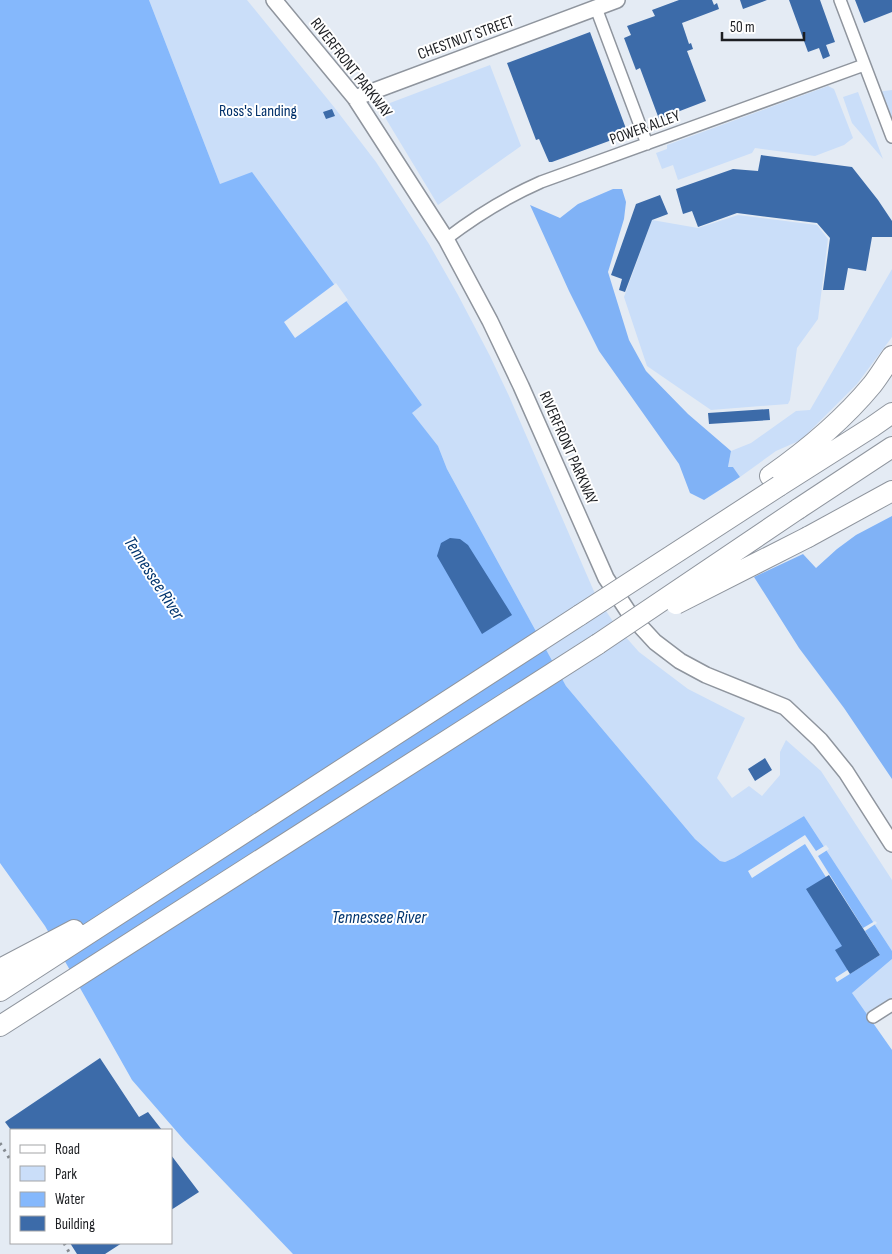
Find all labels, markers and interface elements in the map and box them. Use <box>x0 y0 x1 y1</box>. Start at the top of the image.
scale bar <box>722 10 804 42</box>
street label: CHESTNUT STREET <box>415 12 517 64</box>
street label: RIVERFRONT PARKWAY <box>306 14 396 122</box>
text: 50 m <box>730 18 755 37</box>
park label: Ross's Landing <box>219 102 297 121</box>
street label: POWER ALLEY <box>607 106 683 149</box>
street label: RIVERFRONT PARKWAY <box>535 389 602 508</box>
water label: Tennessee River <box>119 533 189 624</box>
water label: Tennessee River <box>332 907 427 928</box>
legend <box>10 1129 172 1244</box>
text: Road <box>55 1140 80 1159</box>
text: Park <box>55 1165 77 1184</box>
text: Water <box>55 1190 86 1209</box>
text: Building <box>55 1215 95 1234</box>

